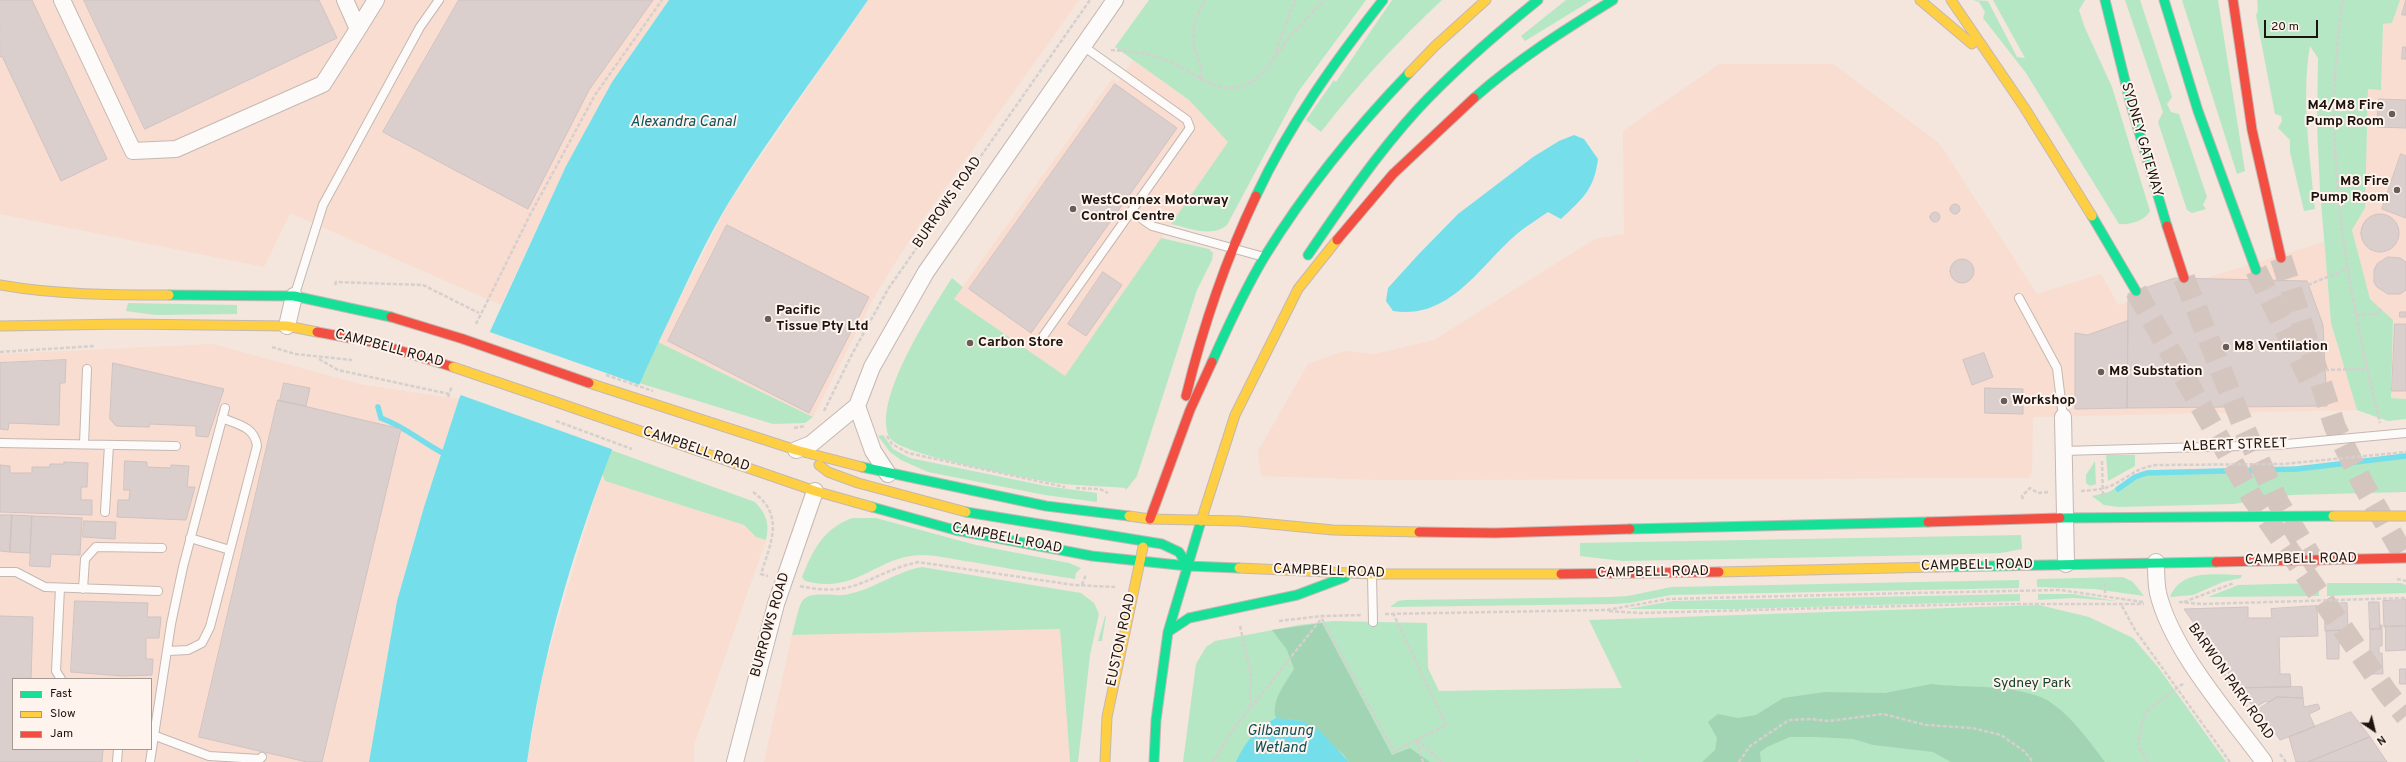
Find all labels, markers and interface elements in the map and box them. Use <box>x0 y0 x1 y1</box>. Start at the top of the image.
scale bar <box>2266 12 2320 38</box>
text: 20 m <box>2271 19 2299 35</box>
street label: SYDNEY GATEWAY <box>2117 81 2165 199</box>
place label: M4/M8 Fire Pump Room <box>2306 98 2384 130</box>
marker: M4/M8 Fire Pump Room <box>2387 109 2397 119</box>
water label: Alexandra Canal <box>630 114 736 132</box>
street label: BURROWS ROAD <box>910 154 986 252</box>
place label: M8 Fire Pump Room <box>2311 174 2389 206</box>
marker: M8 Fire Pump Room <box>2392 185 2402 195</box>
place label: WestConnex Motorway Control Centre <box>1081 193 1229 226</box>
marker: WestConnex Motorway Control Centre <box>1068 204 1078 214</box>
place label: Pacific Tissue Pty Ltd <box>776 303 869 336</box>
marker: Pacific Tissue Pty Ltd <box>763 314 773 324</box>
street label: CAMPBELL ROAD <box>333 326 445 372</box>
place label: Carbon Store <box>978 335 1063 351</box>
marker: Carbon Store <box>965 338 975 348</box>
place label: M8 Ventilation <box>2234 339 2328 355</box>
marker: M8 Ventilation <box>2221 342 2231 352</box>
place label: M8 Substation <box>2109 364 2202 380</box>
marker: M8 Substation <box>2096 367 2106 377</box>
place label: Workshop <box>2012 393 2075 409</box>
marker: Workshop <box>1999 396 2009 406</box>
street label: CAMPBELL ROAD <box>640 424 752 476</box>
street label: ALBERT STREET <box>2182 436 2288 456</box>
street label: CAMPBELL ROAD <box>950 520 1064 558</box>
street label: CAMPBELL ROAD <box>2245 551 2357 569</box>
street label: CAMPBELL ROAD <box>1921 557 2033 575</box>
street label: CAMPBELL ROAD <box>1273 562 1385 582</box>
street label: CAMPBELL ROAD <box>1597 564 1709 582</box>
street label: BURROWS ROAD <box>748 571 794 679</box>
street label: EUSTON ROAD <box>1104 592 1140 688</box>
street label: BARWON PARK ROAD <box>2183 620 2277 744</box>
park label: Sydney Park <box>1993 676 2071 692</box>
legend <box>12 678 152 750</box>
text: Fast <box>50 686 72 702</box>
text: Slow <box>50 706 76 722</box>
north arrow <box>2354 710 2394 750</box>
water label: Gilbanung Wetland <box>1247 723 1313 758</box>
text: Jam <box>50 726 73 742</box>
text: N <box>2374 732 2388 748</box>

